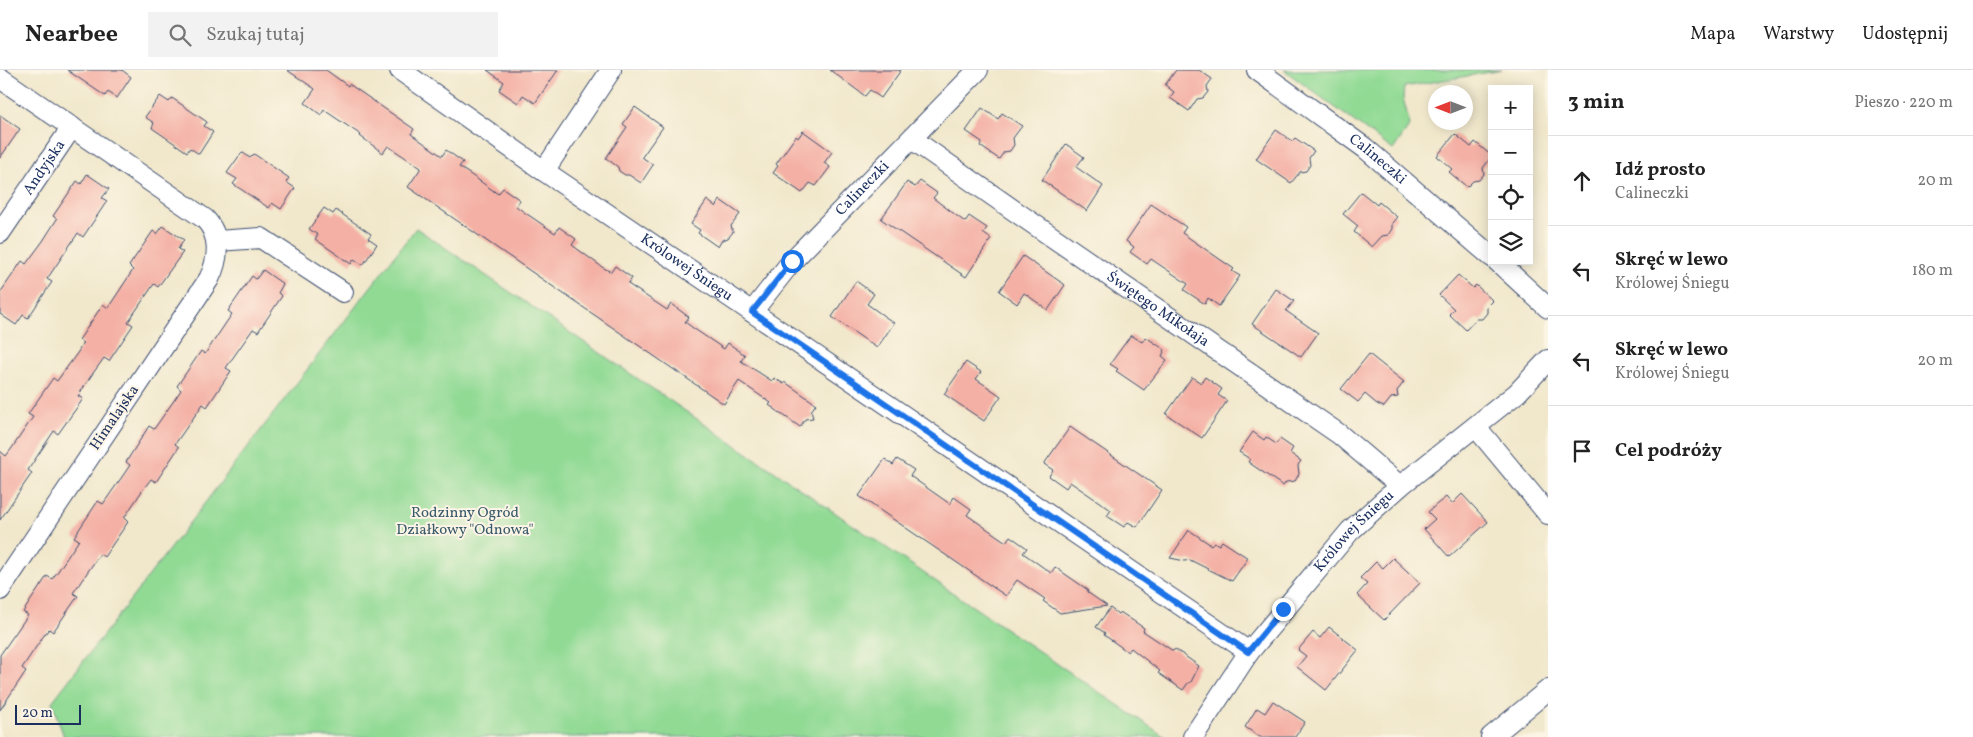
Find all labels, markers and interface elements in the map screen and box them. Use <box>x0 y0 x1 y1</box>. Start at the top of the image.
search box <box>148 12 498 57</box>
text: Nearbee <box>25 18 118 52</box>
icon: search <box>166 21 194 49</box>
text: Szukaj tutaj <box>206 22 305 48</box>
text: Mapa <box>1690 22 1735 47</box>
text: Warstwy <box>1763 22 1834 47</box>
text: Udostępnij <box>1862 22 1948 47</box>
north arrow <box>1428 85 1473 130</box>
map controls <box>1488 85 1533 265</box>
button: + <box>1488 85 1533 130</box>
text: 3 min <box>1568 88 1624 117</box>
text: Pieszo · 220 m <box>1854 92 1953 114</box>
street label: Calineczki <box>1344 129 1411 189</box>
button: − <box>1488 130 1533 175</box>
street label: Andyjska <box>18 136 71 199</box>
street label: Calineczki <box>831 156 894 221</box>
text: Idź prosto <box>1615 157 1706 183</box>
icon: ahead <box>1568 167 1596 195</box>
text: 20 m <box>1918 170 1953 192</box>
button: locate <box>1488 175 1533 220</box>
text: Calineczki <box>1615 183 1689 205</box>
button: layers <box>1488 220 1533 265</box>
street label: Królowej Śniegu <box>636 229 737 306</box>
text: Skręć w lewo <box>1615 247 1728 273</box>
route start <box>781 250 804 273</box>
icon: left <box>1568 257 1596 285</box>
text: 180 m <box>1912 260 1953 282</box>
street label: Świętego Mikołaja <box>1102 267 1213 352</box>
text: Królowej Śniegu <box>1615 273 1730 295</box>
text: Skręć w lewo <box>1615 337 1728 363</box>
icon: left <box>1568 347 1596 375</box>
text: 20 m <box>1918 350 1953 372</box>
text: Królowej Śniegu <box>1615 363 1730 385</box>
street label: Himalajska <box>85 381 145 455</box>
icon: arrive <box>1568 437 1596 465</box>
text: Cel podróży <box>1615 438 1722 464</box>
street label: Królowej Śniegu <box>1309 485 1399 577</box>
park label: Rodzinny Ogród Działkowy "Odnowa" <box>396 503 534 541</box>
route end <box>1272 598 1295 621</box>
scale bar <box>15 702 81 725</box>
text: 20 m <box>22 704 53 723</box>

